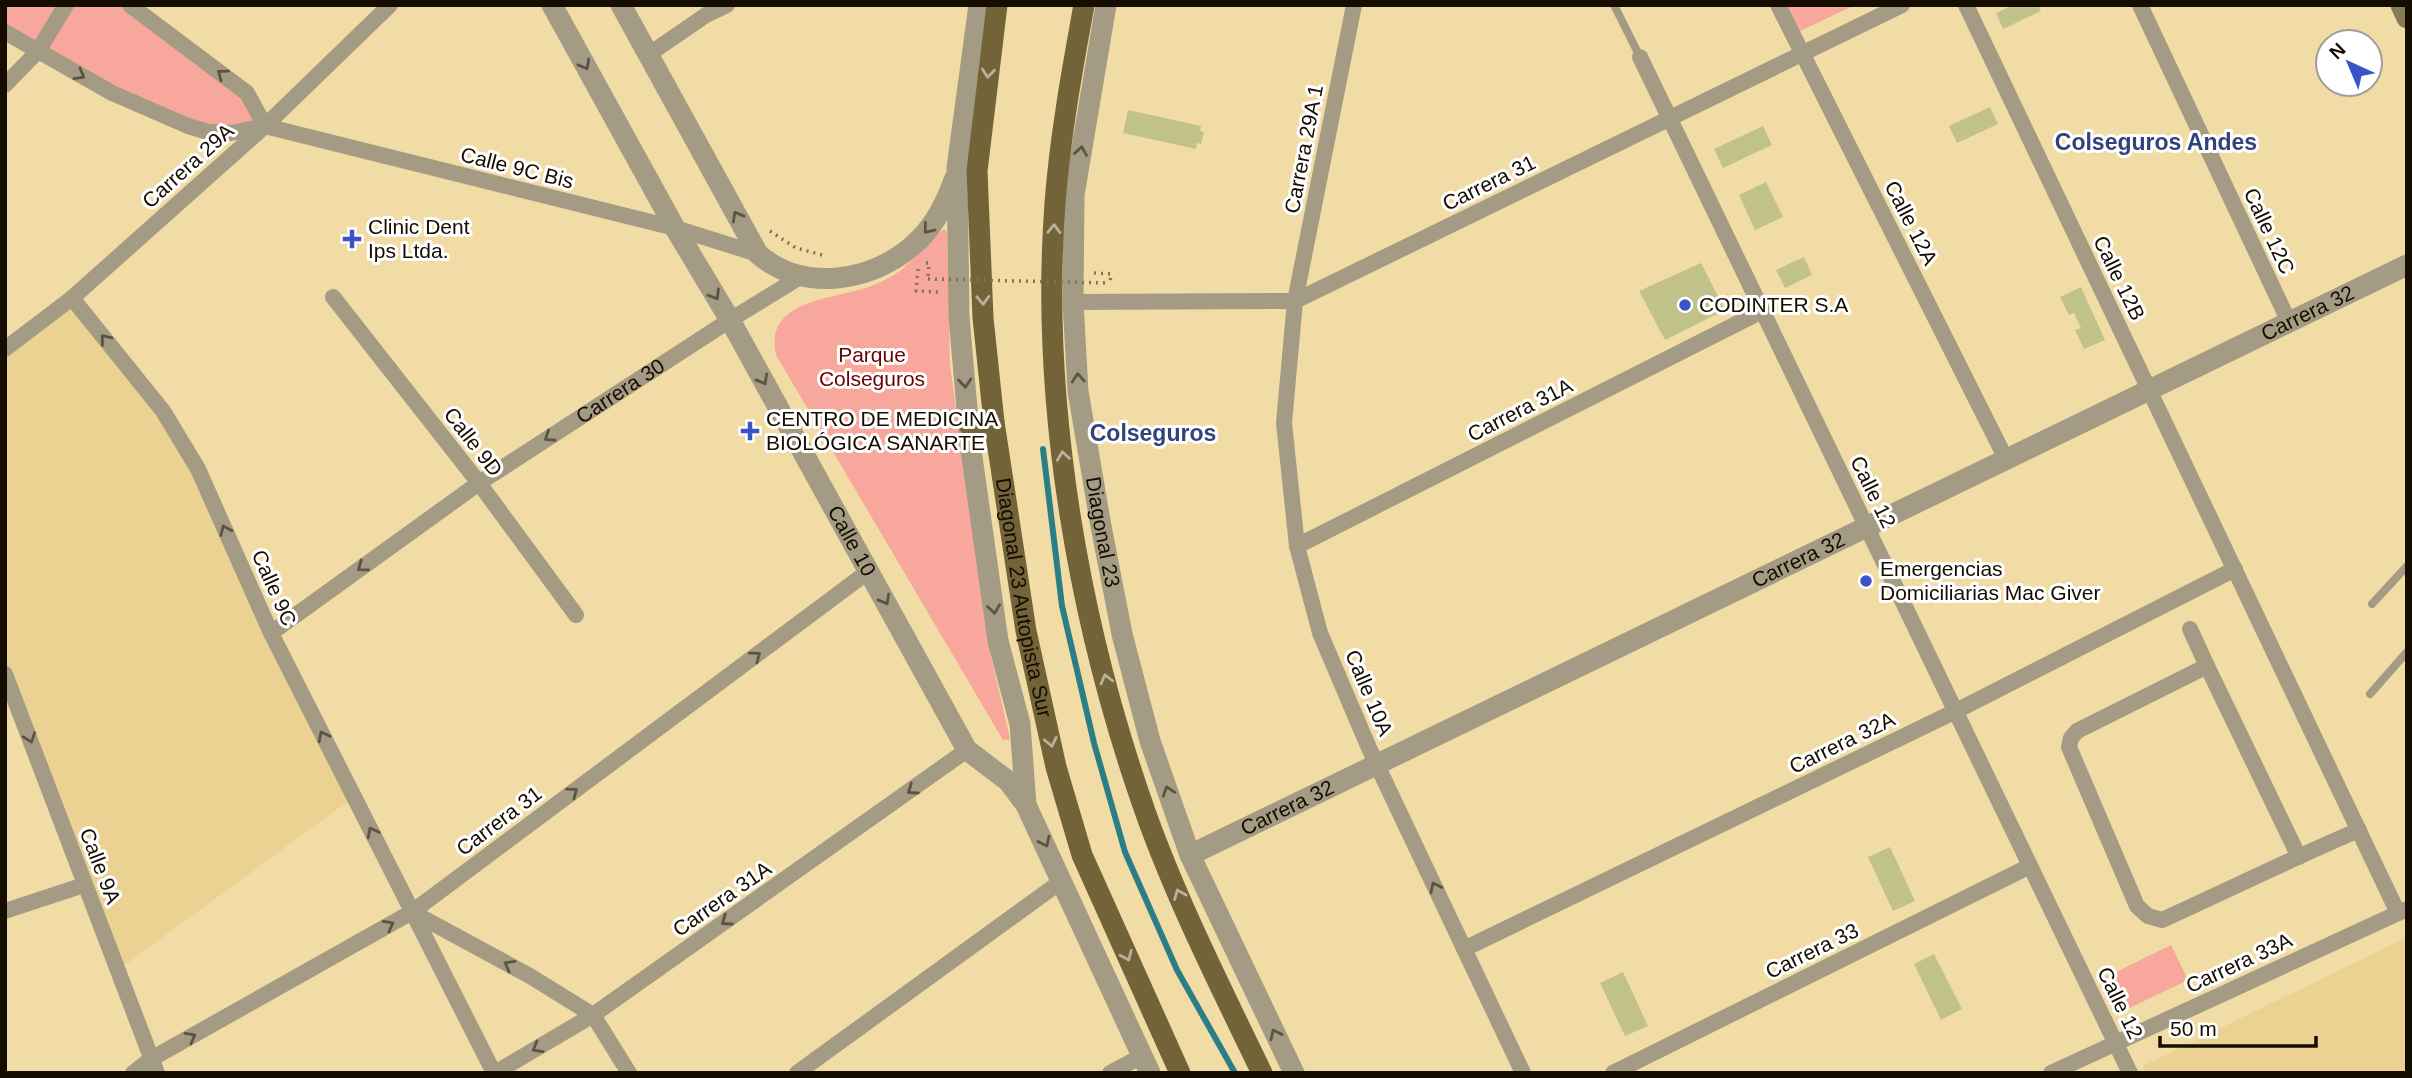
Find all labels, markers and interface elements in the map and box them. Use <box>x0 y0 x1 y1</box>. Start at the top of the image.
north arrow <box>2314 28 2384 98</box>
text: N <box>2325 39 2350 63</box>
one-way arrow <box>577 58 590 70</box>
one-way arrow <box>72 67 85 80</box>
one-way arrow <box>981 68 996 79</box>
one-way arrow <box>217 70 230 83</box>
street label: Carrera 29A 1 <box>1280 83 1327 215</box>
street label: Carrera 29A <box>137 119 238 212</box>
district label: Colseguros Andes <box>2055 129 2257 155</box>
street label: Calle 9C Bis <box>458 142 576 193</box>
one-way arrow <box>1073 145 1088 157</box>
street label: Carrera 31 <box>1439 150 1539 215</box>
street label: Calle 12A <box>1881 177 1942 269</box>
street label: Calle 12C <box>2240 184 2299 277</box>
one-way arrow <box>731 210 745 223</box>
place label: Clinic Dent Ips Ltda. <box>368 215 470 262</box>
one-way arrow <box>923 221 936 233</box>
one-way arrow <box>1047 223 1062 234</box>
marker: Clinic Dent Ips Ltda. <box>342 229 362 249</box>
street label: Calle 12B <box>2089 232 2150 324</box>
street label: Carrera 32 <box>2257 280 2358 345</box>
one-way arrow <box>707 287 720 300</box>
place label: CODINTER S.A <box>1699 293 1848 316</box>
one-way arrow <box>975 294 990 305</box>
marker: CODINTER S.A <box>1677 297 1693 313</box>
one-way arrow <box>101 334 113 347</box>
park label: Parque Colseguros <box>819 343 925 390</box>
street label: Carrera 30 <box>572 354 668 428</box>
one-way arrow <box>755 372 768 385</box>
one-way arrow <box>1070 372 1085 383</box>
street label: Carrera 31A <box>1464 373 1576 446</box>
one-way arrow <box>957 378 972 389</box>
street label: Calle 9D <box>440 403 507 481</box>
place label: CENTRO DE MEDICINA BIOLÓGICA SANARTE <box>766 407 998 454</box>
district label: Colseguros <box>1090 420 1216 446</box>
marker: CENTRO DE MEDICINA BIOLÓGICA SANARTE <box>740 421 760 441</box>
one-way arrow <box>544 429 557 442</box>
one-way arrow <box>1056 450 1071 462</box>
street label: Calle 12 <box>1846 452 1901 531</box>
street label: Diagonal 23 <box>1082 475 1125 589</box>
street label: Diagonal 23 Autopista Sur <box>992 476 1057 719</box>
street label: Calle 10 <box>823 501 881 580</box>
one-way arrow <box>219 525 233 538</box>
street label: Carrera 32 <box>1748 527 1848 592</box>
street label: Calle 9C <box>248 546 301 629</box>
place label: Emergencias Domiciliarias Mac Giver <box>1880 557 2101 604</box>
one-way arrow <box>358 558 370 571</box>
marker: Emergencias Domiciliarias Mac Giver <box>1858 573 1874 589</box>
one-way arrow <box>877 593 890 605</box>
one-way arrow <box>986 603 1001 615</box>
street label: Calle 10A <box>1341 646 1398 739</box>
one-way arrow <box>748 652 761 664</box>
one-way arrow <box>1099 673 1114 685</box>
street label: Carrera 32A <box>1785 707 1898 778</box>
one-way arrow <box>318 731 331 743</box>
one-way arrow <box>21 732 35 744</box>
one-way arrow <box>1042 736 1057 748</box>
street label: Carrera 32 <box>1237 775 1337 840</box>
street label: Carrera 31 <box>452 781 546 860</box>
one-way arrow <box>907 782 920 794</box>
one-way arrow <box>1162 785 1176 797</box>
one-way arrow <box>565 787 578 800</box>
street label: Calle 9A <box>76 825 125 907</box>
one-way arrow <box>367 827 381 839</box>
one-way arrow <box>1036 835 1050 847</box>
street label: Carrera 31A <box>668 856 775 941</box>
one-way arrow <box>1429 882 1443 894</box>
one-way arrow <box>1174 889 1188 901</box>
one-way arrow <box>721 913 734 925</box>
street label: Carrera 33 <box>1762 918 1862 983</box>
one-way arrow <box>382 920 394 933</box>
street label: Carrera 33A <box>2182 928 2295 997</box>
one-way arrow <box>1119 948 1133 961</box>
one-way arrow <box>504 960 516 973</box>
street label: Calle 12 <box>2093 963 2148 1042</box>
scale bar <box>2160 1004 2316 1048</box>
text: 50 m <box>2170 1017 2217 1040</box>
one-way arrow <box>1269 1029 1283 1041</box>
one-way arrow <box>183 1032 196 1045</box>
one-way arrow <box>532 1040 545 1053</box>

